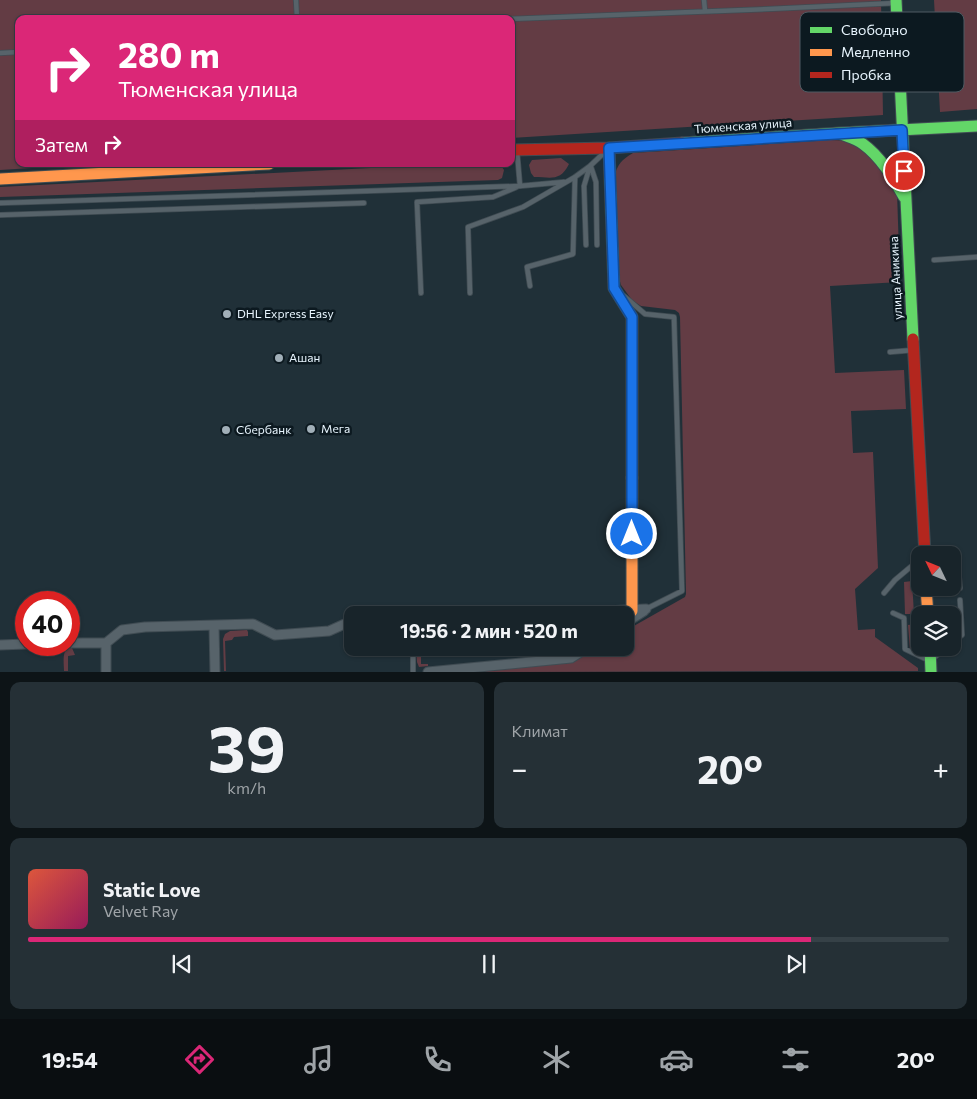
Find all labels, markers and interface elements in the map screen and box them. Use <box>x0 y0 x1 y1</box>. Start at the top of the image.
legend <box>800 12 964 92</box>
text: Свободно <box>841 21 908 38</box>
text: 280 m <box>118 32 220 75</box>
icon: right <box>35 35 100 100</box>
text: Медленно <box>841 43 910 60</box>
text: Пробка <box>841 66 891 83</box>
text: Тюменская улица <box>118 75 298 102</box>
street label: Тюменская улица <box>693 115 792 135</box>
icon: right <box>98 130 126 158</box>
text: Затем <box>35 133 88 156</box>
pin <box>883 150 925 192</box>
icon: arrive <box>890 157 918 185</box>
street label: улица Аникина <box>886 236 904 320</box>
place label: DHL Express Easy <box>237 306 334 320</box>
marker: DHL Express Easy <box>221 308 233 320</box>
place label: Ашан <box>289 350 320 364</box>
marker: Ашан <box>273 352 285 364</box>
place label: Мега <box>321 421 350 435</box>
place label: Сбербанк <box>236 422 292 436</box>
marker: Мега <box>305 423 317 435</box>
marker: Сбербанк <box>220 424 232 436</box>
position arrow <box>605 507 657 559</box>
north arrow <box>911 546 961 596</box>
map controls <box>911 546 961 656</box>
speed limit sign: 40 <box>15 591 80 656</box>
button: layers <box>911 606 961 656</box>
text: 19:56 · 2 мин · 520 m <box>400 619 578 642</box>
text: 39 <box>208 706 286 785</box>
text: Климат <box>512 721 568 740</box>
text: 20° <box>697 745 763 792</box>
text: − <box>512 751 527 785</box>
text: + <box>933 751 949 785</box>
text: km/h <box>227 778 266 797</box>
text: Static Love <box>103 878 200 901</box>
text: Velvet Ray <box>103 901 178 920</box>
icon: previous <box>168 950 196 978</box>
icon: pause <box>475 950 503 978</box>
icon: next <box>782 950 810 978</box>
icon: directions <box>182 1042 217 1077</box>
icon: music <box>301 1042 336 1077</box>
icon: phone <box>420 1042 455 1077</box>
icon: climate <box>539 1042 574 1077</box>
icon: car <box>659 1042 694 1077</box>
icon: filters <box>778 1042 813 1077</box>
text: 19:54 <box>42 1046 98 1073</box>
text: 20° <box>897 1046 935 1073</box>

